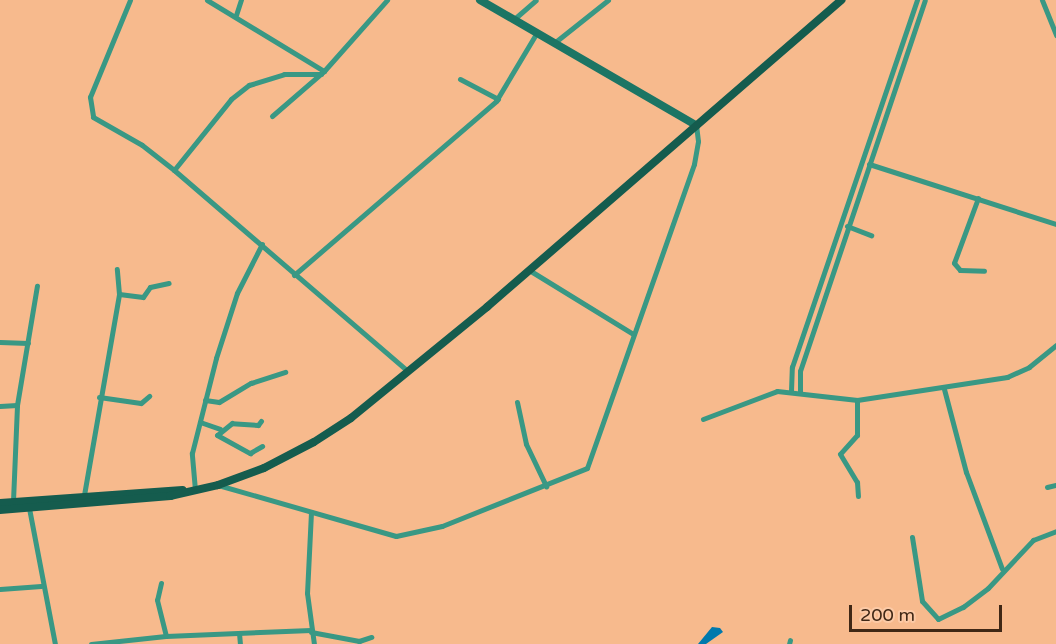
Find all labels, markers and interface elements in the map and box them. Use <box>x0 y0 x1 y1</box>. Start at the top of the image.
scale bar <box>852 593 1005 631</box>
text: 200 m <box>860 604 915 626</box>

